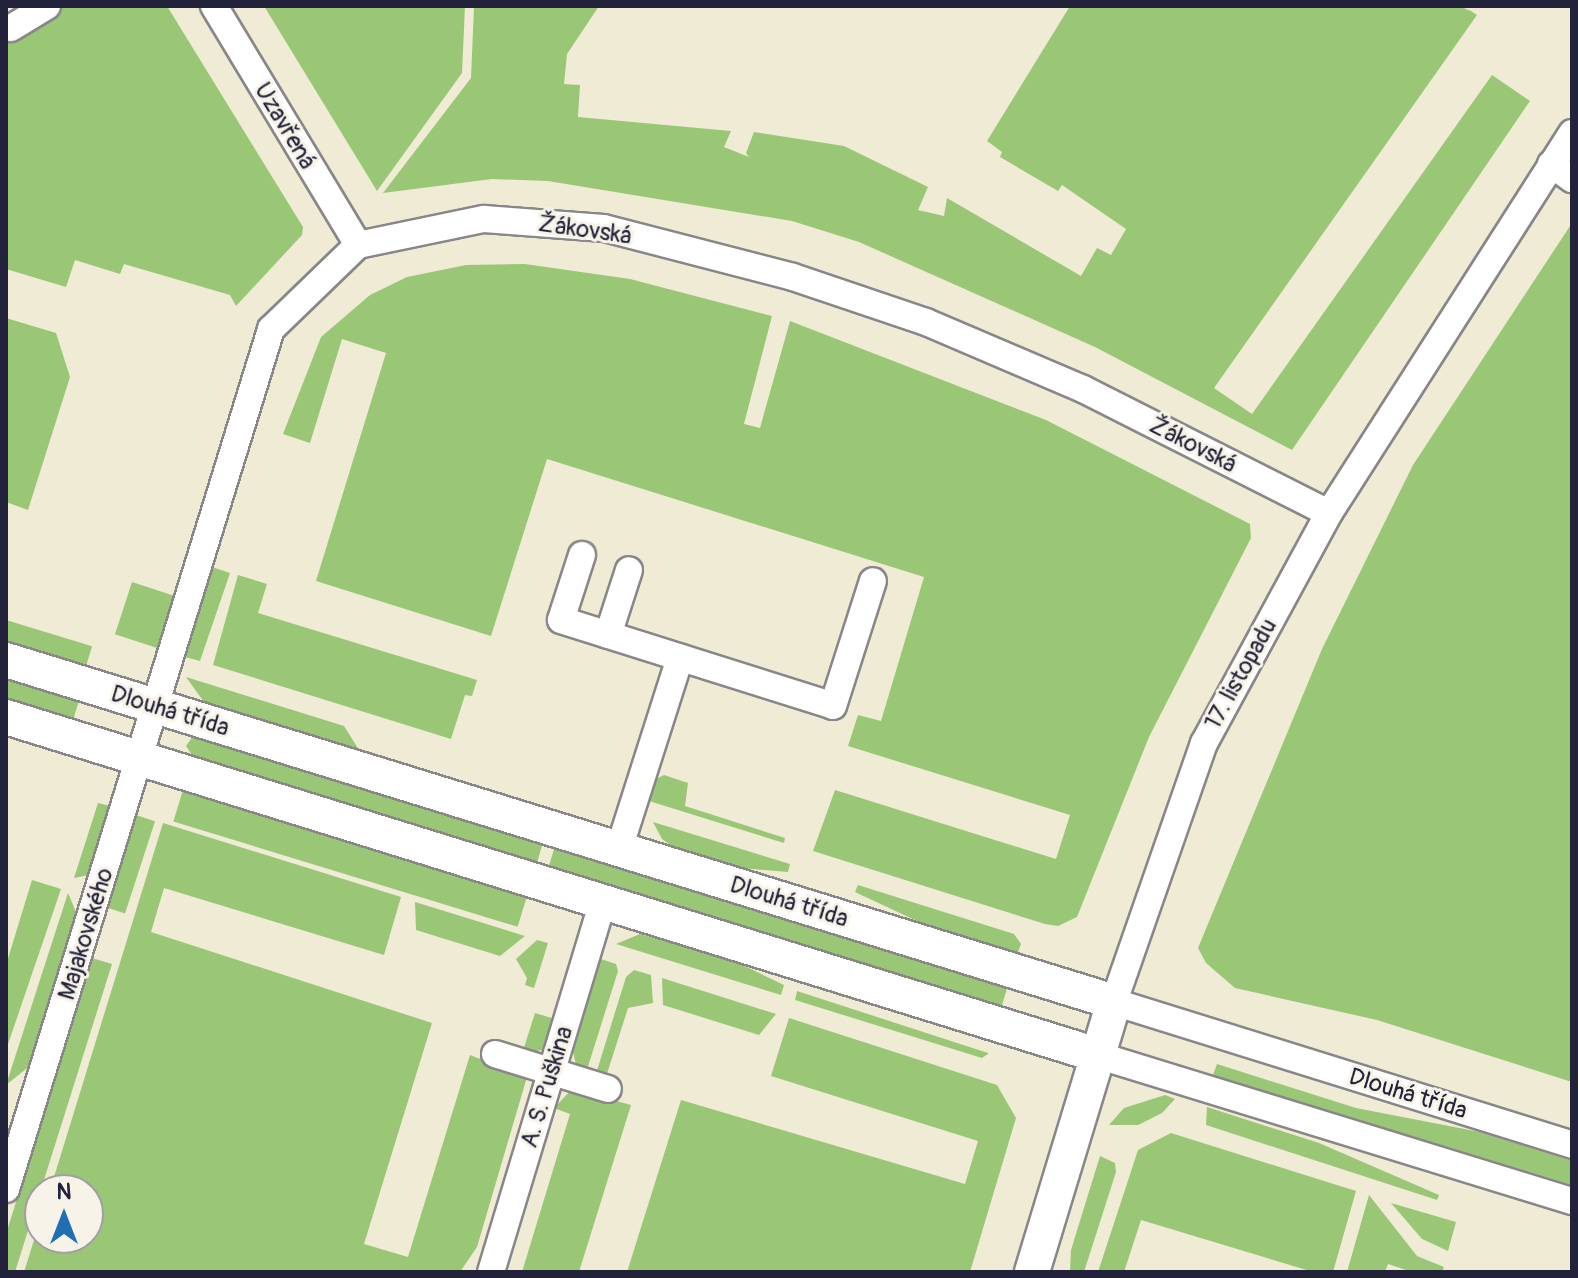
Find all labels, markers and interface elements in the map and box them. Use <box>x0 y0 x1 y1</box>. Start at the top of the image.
street label: Uzavřená <box>248 78 322 174</box>
street label: Žákovská <box>536 209 634 251</box>
street label: Žákovská <box>1145 411 1241 479</box>
street label: 17. listopadu <box>1199 614 1283 734</box>
street label: Dlouhá třída <box>107 679 233 743</box>
street label: Majakovského <box>52 865 120 1003</box>
street label: Dlouhá třída <box>726 870 852 934</box>
street label: A. S. Puškina <box>515 1023 579 1151</box>
street label: Dlouhá třída <box>1345 1062 1471 1126</box>
north arrow <box>24 1174 104 1254</box>
text: N <box>57 1178 71 1206</box>

